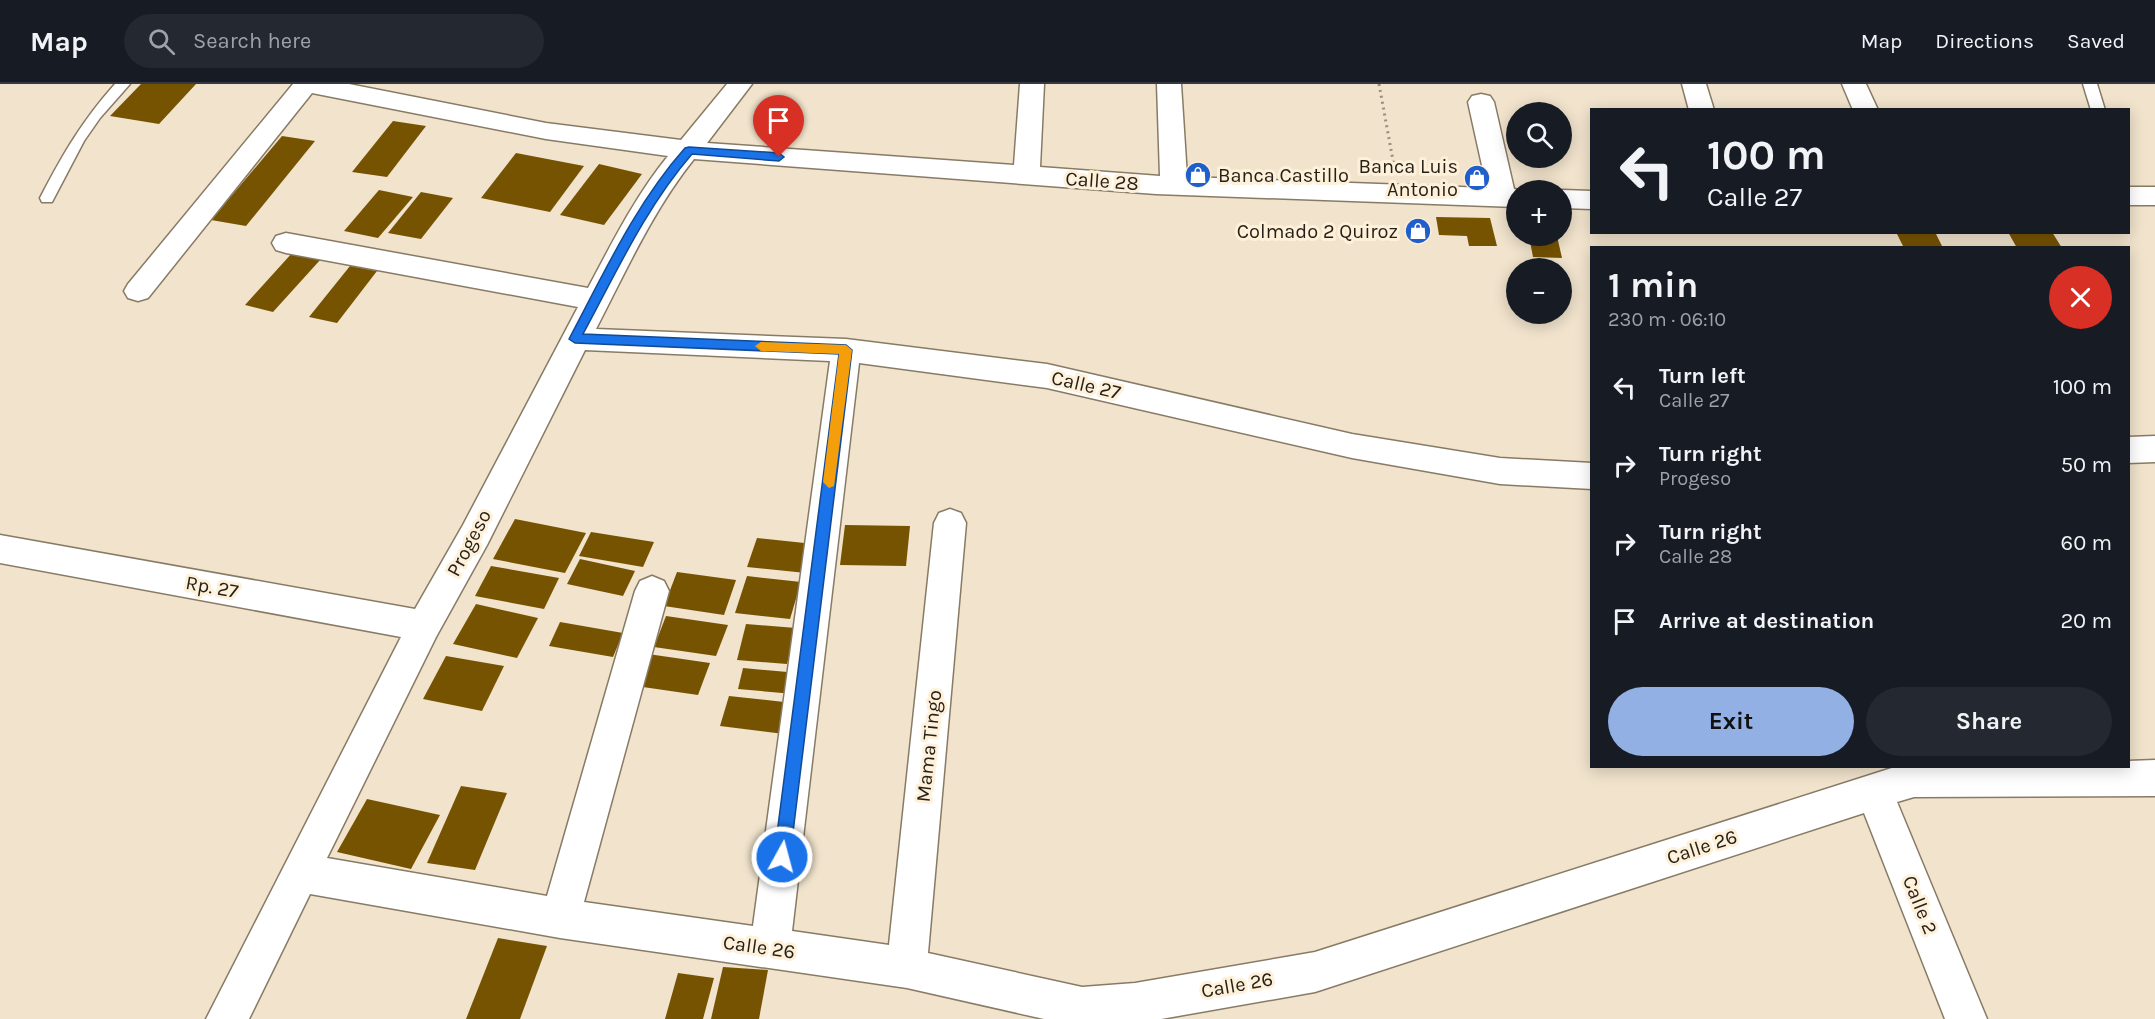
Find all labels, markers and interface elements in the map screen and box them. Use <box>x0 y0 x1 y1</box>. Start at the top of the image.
search box <box>124 14 544 68</box>
text: Map <box>30 25 88 58</box>
icon: search <box>145 25 178 58</box>
text: Search here <box>193 28 311 54</box>
text: Map <box>1861 29 1902 53</box>
text: Directions <box>1935 29 2034 53</box>
text: Saved <box>2067 29 2125 53</box>
pin <box>753 95 804 157</box>
map controls <box>1506 102 1572 324</box>
button: search <box>1506 102 1572 168</box>
icon: arrive <box>762 104 795 137</box>
text: 100 m <box>1707 130 1826 180</box>
icon: left <box>1608 132 1686 210</box>
place label: Banca Luis Antonio <box>1358 155 1458 201</box>
shop icon: Banca Castillo <box>1183 160 1213 190</box>
shop icon: Banca Luis Antonio <box>1462 163 1492 193</box>
place label: Banca Castillo <box>1218 164 1349 187</box>
street label: Calle 28 <box>1065 167 1139 195</box>
button: + <box>1506 180 1572 246</box>
text: Calle 27 <box>1707 181 1802 213</box>
shop icon: Colmado 2 Quiroz <box>1403 216 1433 246</box>
place label: Colmado 2 Quiroz <box>1237 220 1398 243</box>
button: − <box>1506 258 1572 324</box>
text: 1 min <box>1608 264 1698 306</box>
button: close <box>2049 266 2112 329</box>
text: 230 m · 06:10 <box>1608 308 1726 331</box>
text: Turn left <box>1659 363 1746 389</box>
street label: Calle 27 <box>1049 366 1124 404</box>
icon: left <box>1608 371 1641 404</box>
text: 100 m <box>2053 374 2112 400</box>
text: Calle 27 <box>1659 389 1729 412</box>
text: Turn right <box>1659 441 1762 467</box>
icon: right <box>1608 449 1641 482</box>
text: 50 m <box>2061 452 2112 478</box>
text: Progeso <box>1659 467 1731 490</box>
street label: Progeso <box>442 506 496 580</box>
text: Turn right <box>1659 519 1762 545</box>
icon: right <box>1608 527 1641 560</box>
text: 60 m <box>2061 530 2112 556</box>
text: Calle 28 <box>1659 545 1732 568</box>
street label: Rp. 27 <box>184 571 241 603</box>
icon: arrive <box>1608 605 1641 638</box>
text: Arrive at destination <box>1659 608 1874 634</box>
text: 20 m <box>2060 608 2112 634</box>
button: Exit <box>1608 687 1854 756</box>
button: Share <box>1866 687 2112 756</box>
street label: Mama Tingo <box>912 689 946 803</box>
position arrow <box>750 825 814 889</box>
street label: Calle 26 <box>1664 825 1740 869</box>
street label: Calle 2 <box>1898 872 1942 938</box>
street label: Calle 26 <box>721 931 797 963</box>
street label: Calle 26 <box>1199 967 1275 1003</box>

